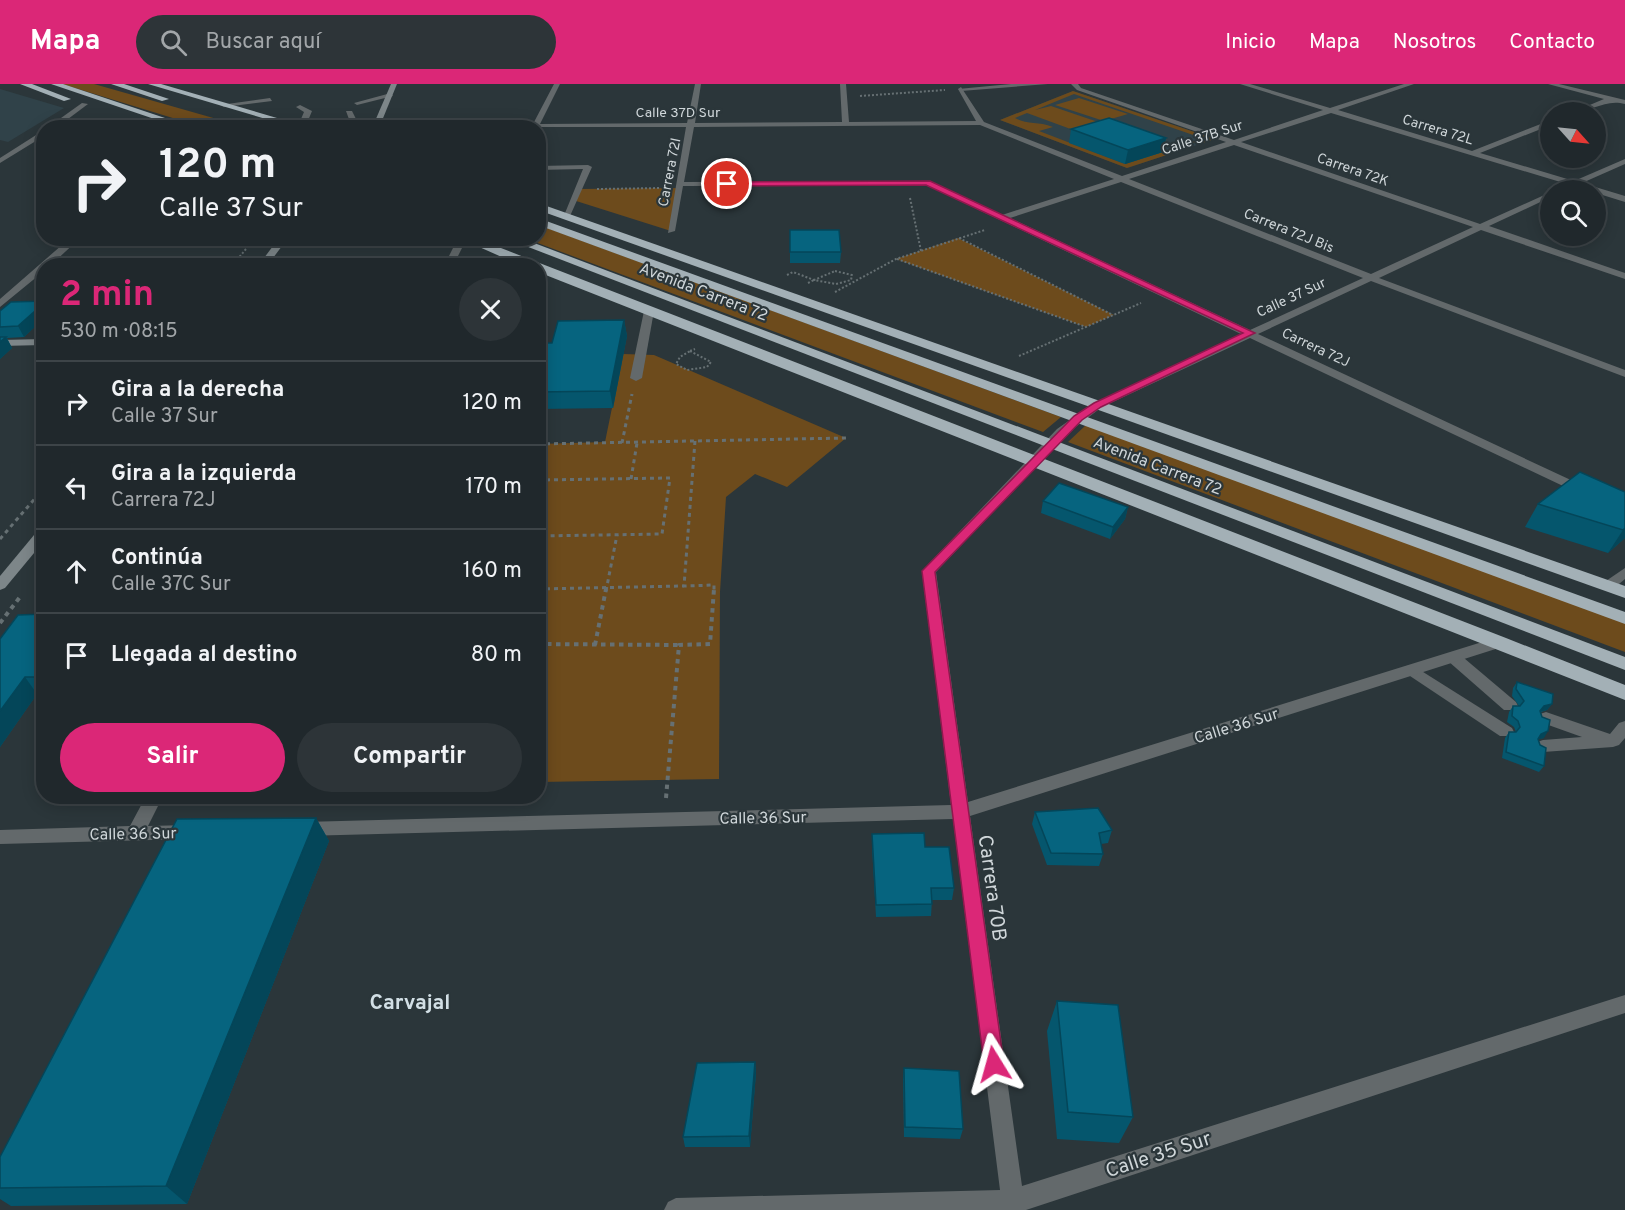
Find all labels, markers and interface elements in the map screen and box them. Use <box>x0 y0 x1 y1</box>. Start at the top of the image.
search box <box>136 15 556 69</box>
text: Mapa <box>30 24 100 60</box>
icon: search <box>157 26 190 59</box>
text: Buscar aquí <box>205 29 321 56</box>
text: Inicio <box>1225 29 1276 56</box>
text: Mapa <box>1309 29 1360 56</box>
text: Nosotros <box>1393 29 1476 56</box>
text: Contacto <box>1509 29 1595 56</box>
north arrow <box>1540 102 1606 168</box>
map controls <box>1540 102 1606 246</box>
street label: Calle 37D Sur <box>636 105 721 122</box>
street label: Carrera 72L <box>1400 112 1475 149</box>
street label: Calle 37B Sur <box>1160 117 1246 160</box>
street label: Carrera 72I <box>655 136 685 208</box>
text: 120 m <box>159 140 276 193</box>
icon: right <box>60 144 138 222</box>
street label: Carrera 72K <box>1314 150 1391 191</box>
pin <box>701 158 752 209</box>
icon: arrive <box>710 167 743 200</box>
button: search <box>1540 180 1606 246</box>
text: Calle 37 Sur <box>159 192 303 226</box>
street label: Carrera 72J Bis <box>1241 206 1336 257</box>
street label: Avenida Carrera 72 <box>636 259 770 327</box>
text: 2 min <box>60 273 154 319</box>
street label: Calle 37 Sur <box>1254 275 1330 322</box>
button: close <box>459 278 522 341</box>
text: 530 m · 08:15 <box>60 319 178 345</box>
street label: Carrera 72J <box>1279 325 1352 372</box>
text: Gira a la derecha <box>111 377 284 404</box>
icon: right <box>60 387 93 420</box>
text: 120 m <box>462 390 522 417</box>
text: Calle 37 Sur <box>111 404 218 430</box>
street label: Avenida Carrera 72 <box>1090 433 1224 501</box>
text: Gira a la izquierda <box>111 461 297 488</box>
icon: left <box>60 471 93 504</box>
text: 170 m <box>465 474 522 501</box>
text: Carrera 72J <box>111 488 216 514</box>
text: Continúa <box>111 545 203 572</box>
icon: ahead <box>60 555 93 588</box>
text: 160 m <box>463 558 522 585</box>
text: Calle 37C Sur <box>111 572 231 598</box>
icon: arrive <box>60 639 93 672</box>
text: Llegada al destino <box>111 642 297 669</box>
text: 80 m <box>471 642 522 669</box>
street label: Calle 36 Sur <box>1192 705 1281 749</box>
button: Salir <box>60 723 285 792</box>
button: Compartir <box>297 723 522 792</box>
street label: Calle 36 Sur <box>719 808 807 830</box>
street label: Calle 36 Sur <box>89 824 177 846</box>
street label: Carrera 70B <box>971 833 1011 943</box>
district label: Carvajal <box>370 990 450 1017</box>
position arrow <box>962 1032 1026 1096</box>
street label: Calle 35 Sur <box>1102 1127 1215 1185</box>

